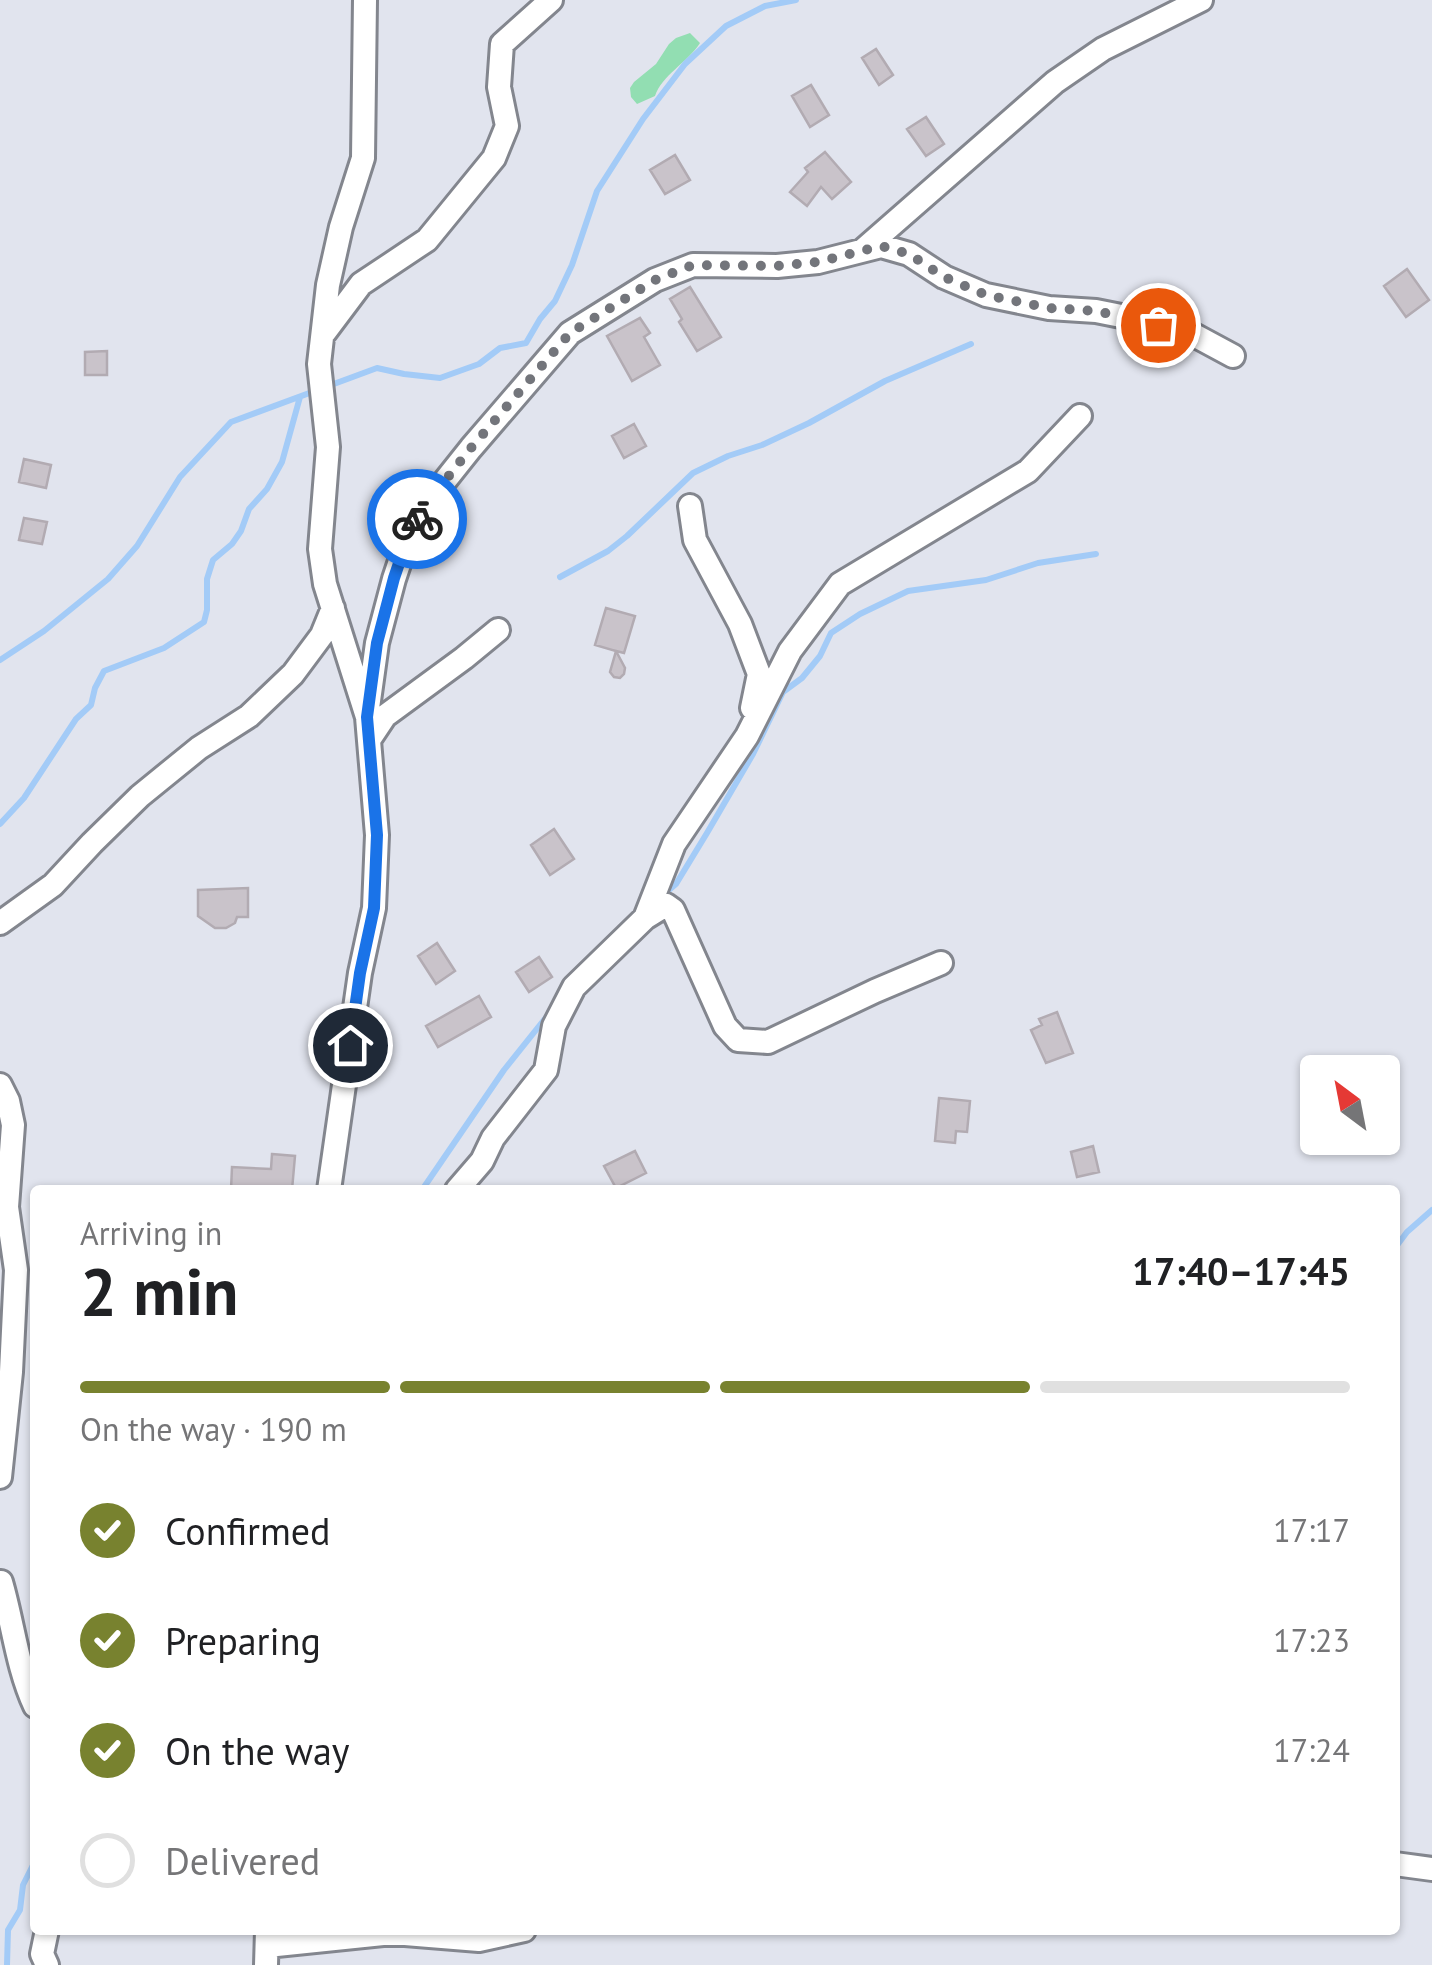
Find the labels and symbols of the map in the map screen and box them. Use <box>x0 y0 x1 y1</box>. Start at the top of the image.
pin <box>1116 283 1201 368</box>
courier <box>367 469 467 569</box>
pin <box>308 1003 393 1088</box>
north arrow <box>1300 1055 1400 1155</box>

